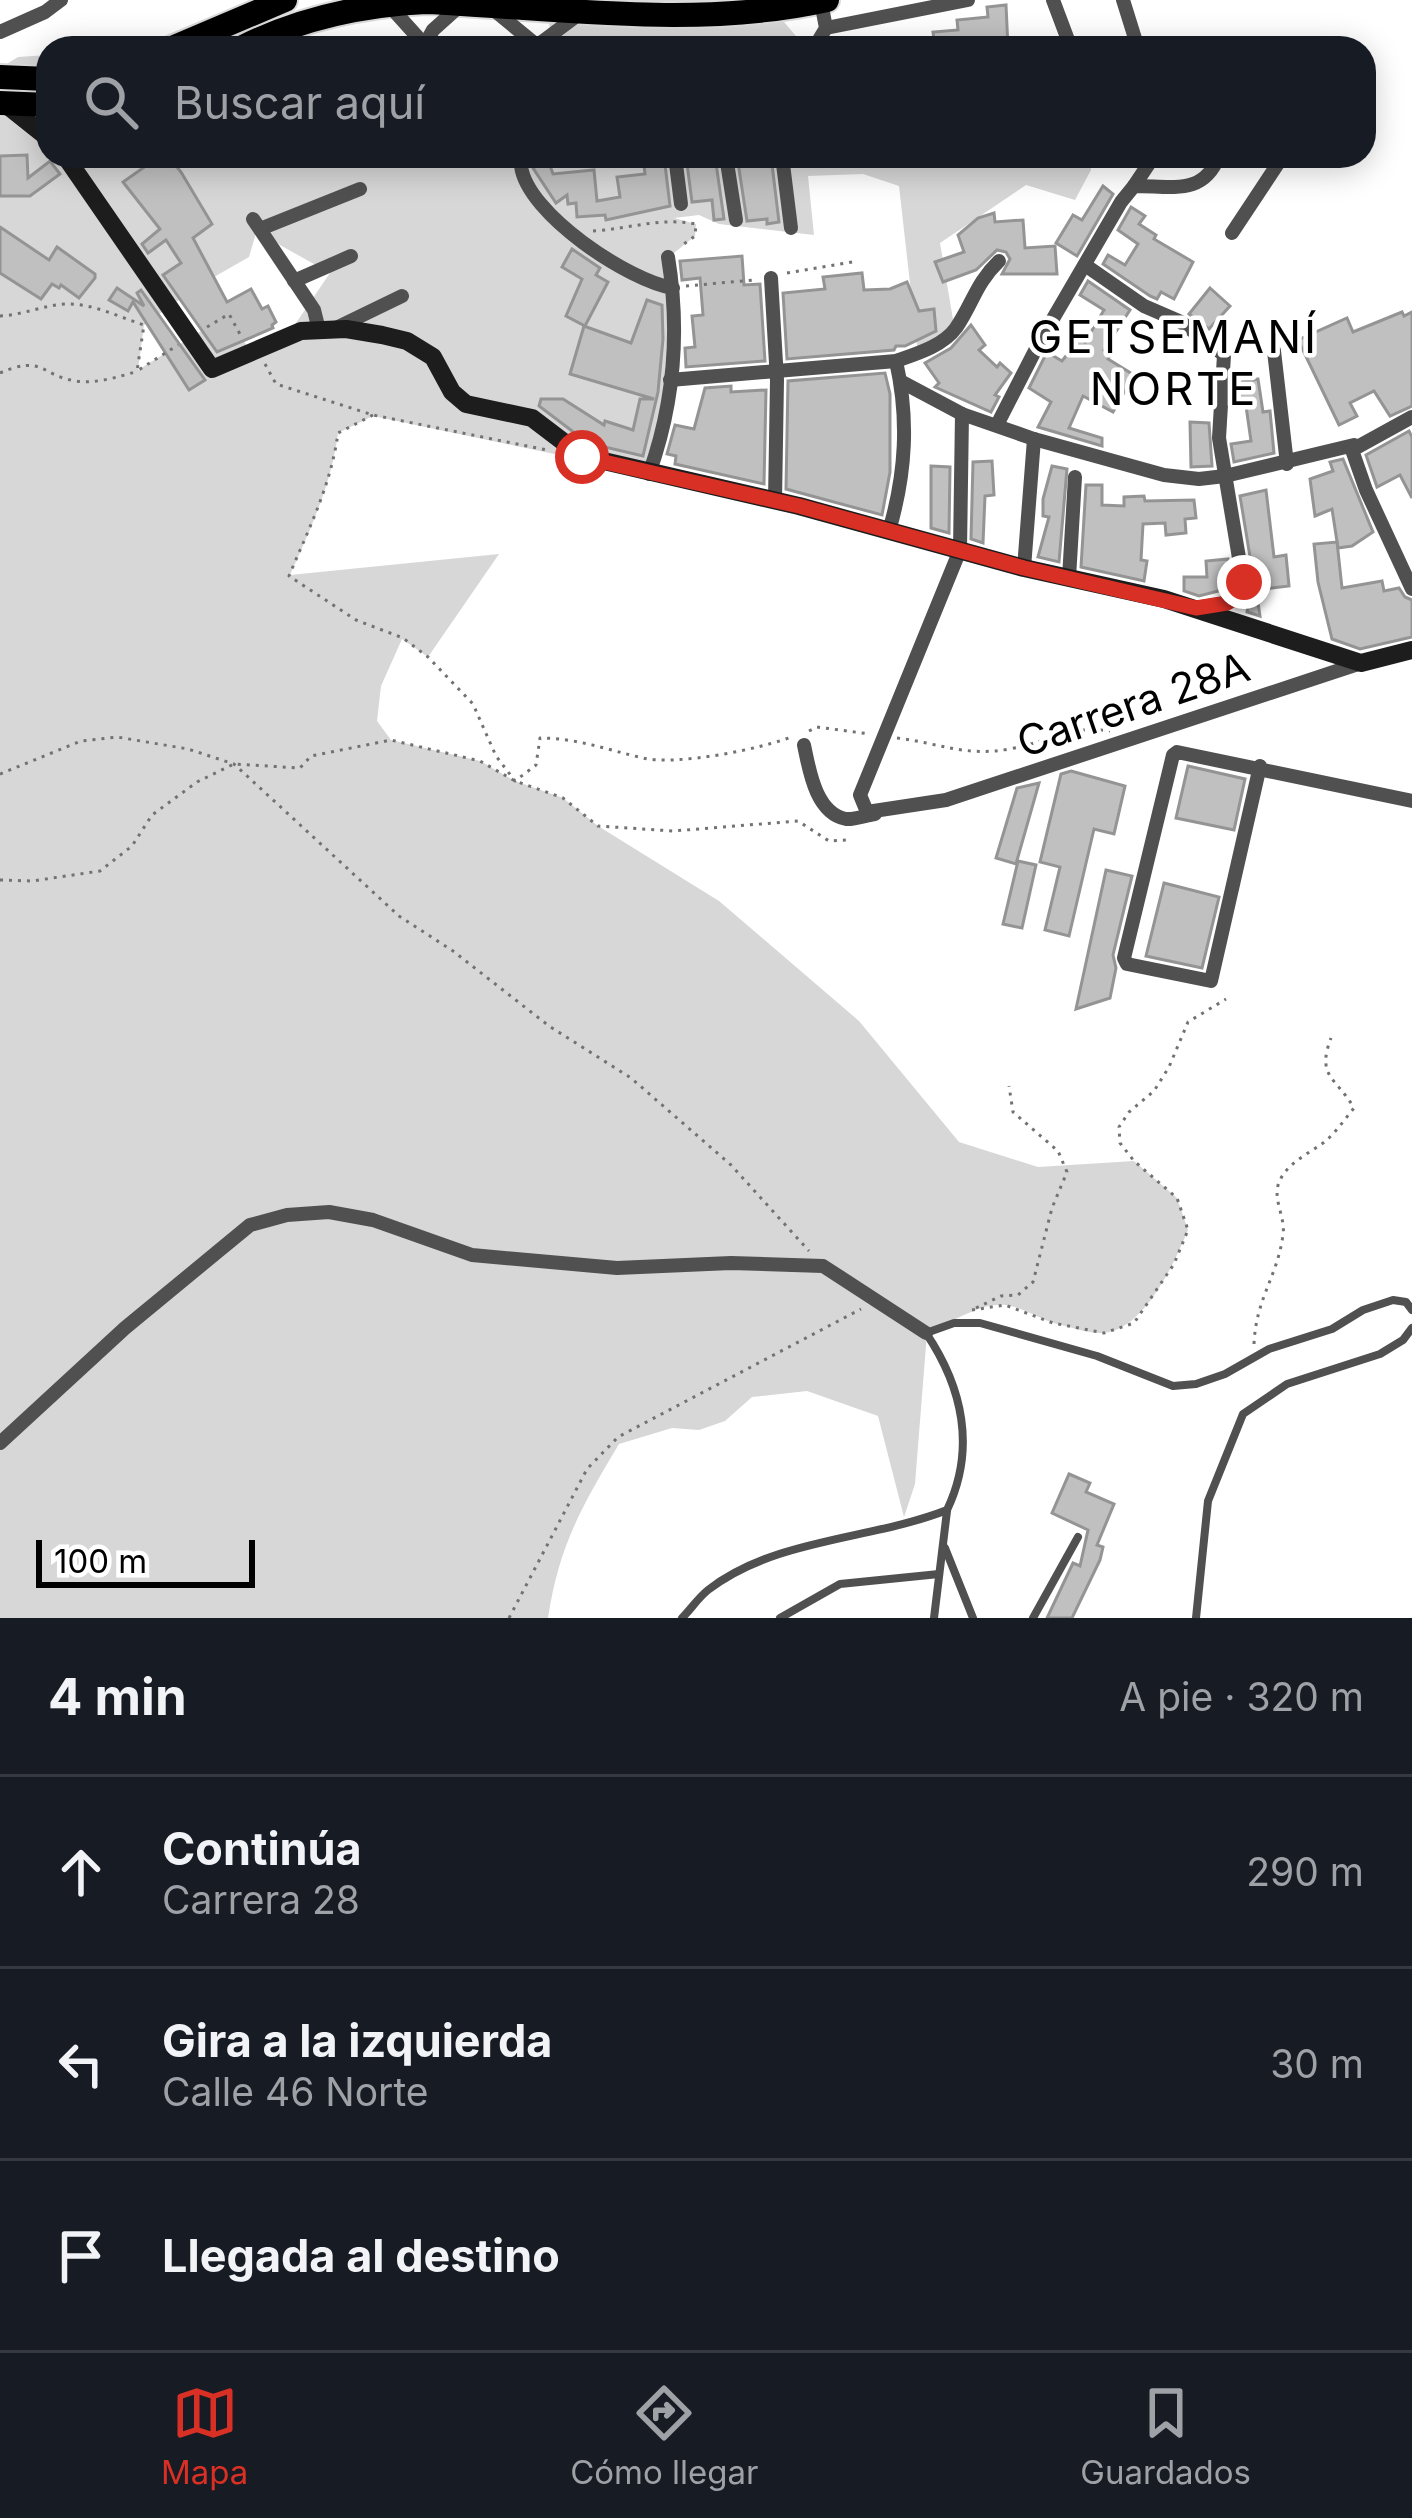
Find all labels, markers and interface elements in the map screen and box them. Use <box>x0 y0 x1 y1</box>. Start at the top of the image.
search box <box>36 36 1376 168</box>
icon: search <box>78 69 144 135</box>
text: Buscar aquí <box>174 75 425 130</box>
district label: GETSEMANÍ NORTE <box>1029 309 1319 416</box>
route start <box>555 430 609 484</box>
route end <box>1217 555 1271 609</box>
street label: Carrera 28A <box>1010 640 1256 768</box>
scale bar <box>36 1534 255 1587</box>
text: 100 m <box>54 1541 147 1581</box>
text: 4 min <box>48 1666 187 1727</box>
text: A pie · 320 m <box>1119 1673 1364 1720</box>
text: Continúa <box>162 1821 362 1876</box>
icon: ahead <box>48 1839 114 1905</box>
text: 290 m <box>1246 1848 1364 1895</box>
text: Carrera 28 <box>162 1876 360 1923</box>
text: Gira a la izquierda <box>162 2013 552 2068</box>
icon: left <box>48 2031 114 2097</box>
text: 30 m <box>1270 2040 1364 2087</box>
text: Calle 46 Norte <box>162 2068 429 2115</box>
icon: arrive <box>48 2223 114 2289</box>
text: Llegada al destino <box>162 2228 560 2283</box>
tab: Mapa <box>161 2380 248 2492</box>
tab: Cómo llegar <box>570 2380 758 2492</box>
tab: Guardados <box>1080 2380 1251 2492</box>

